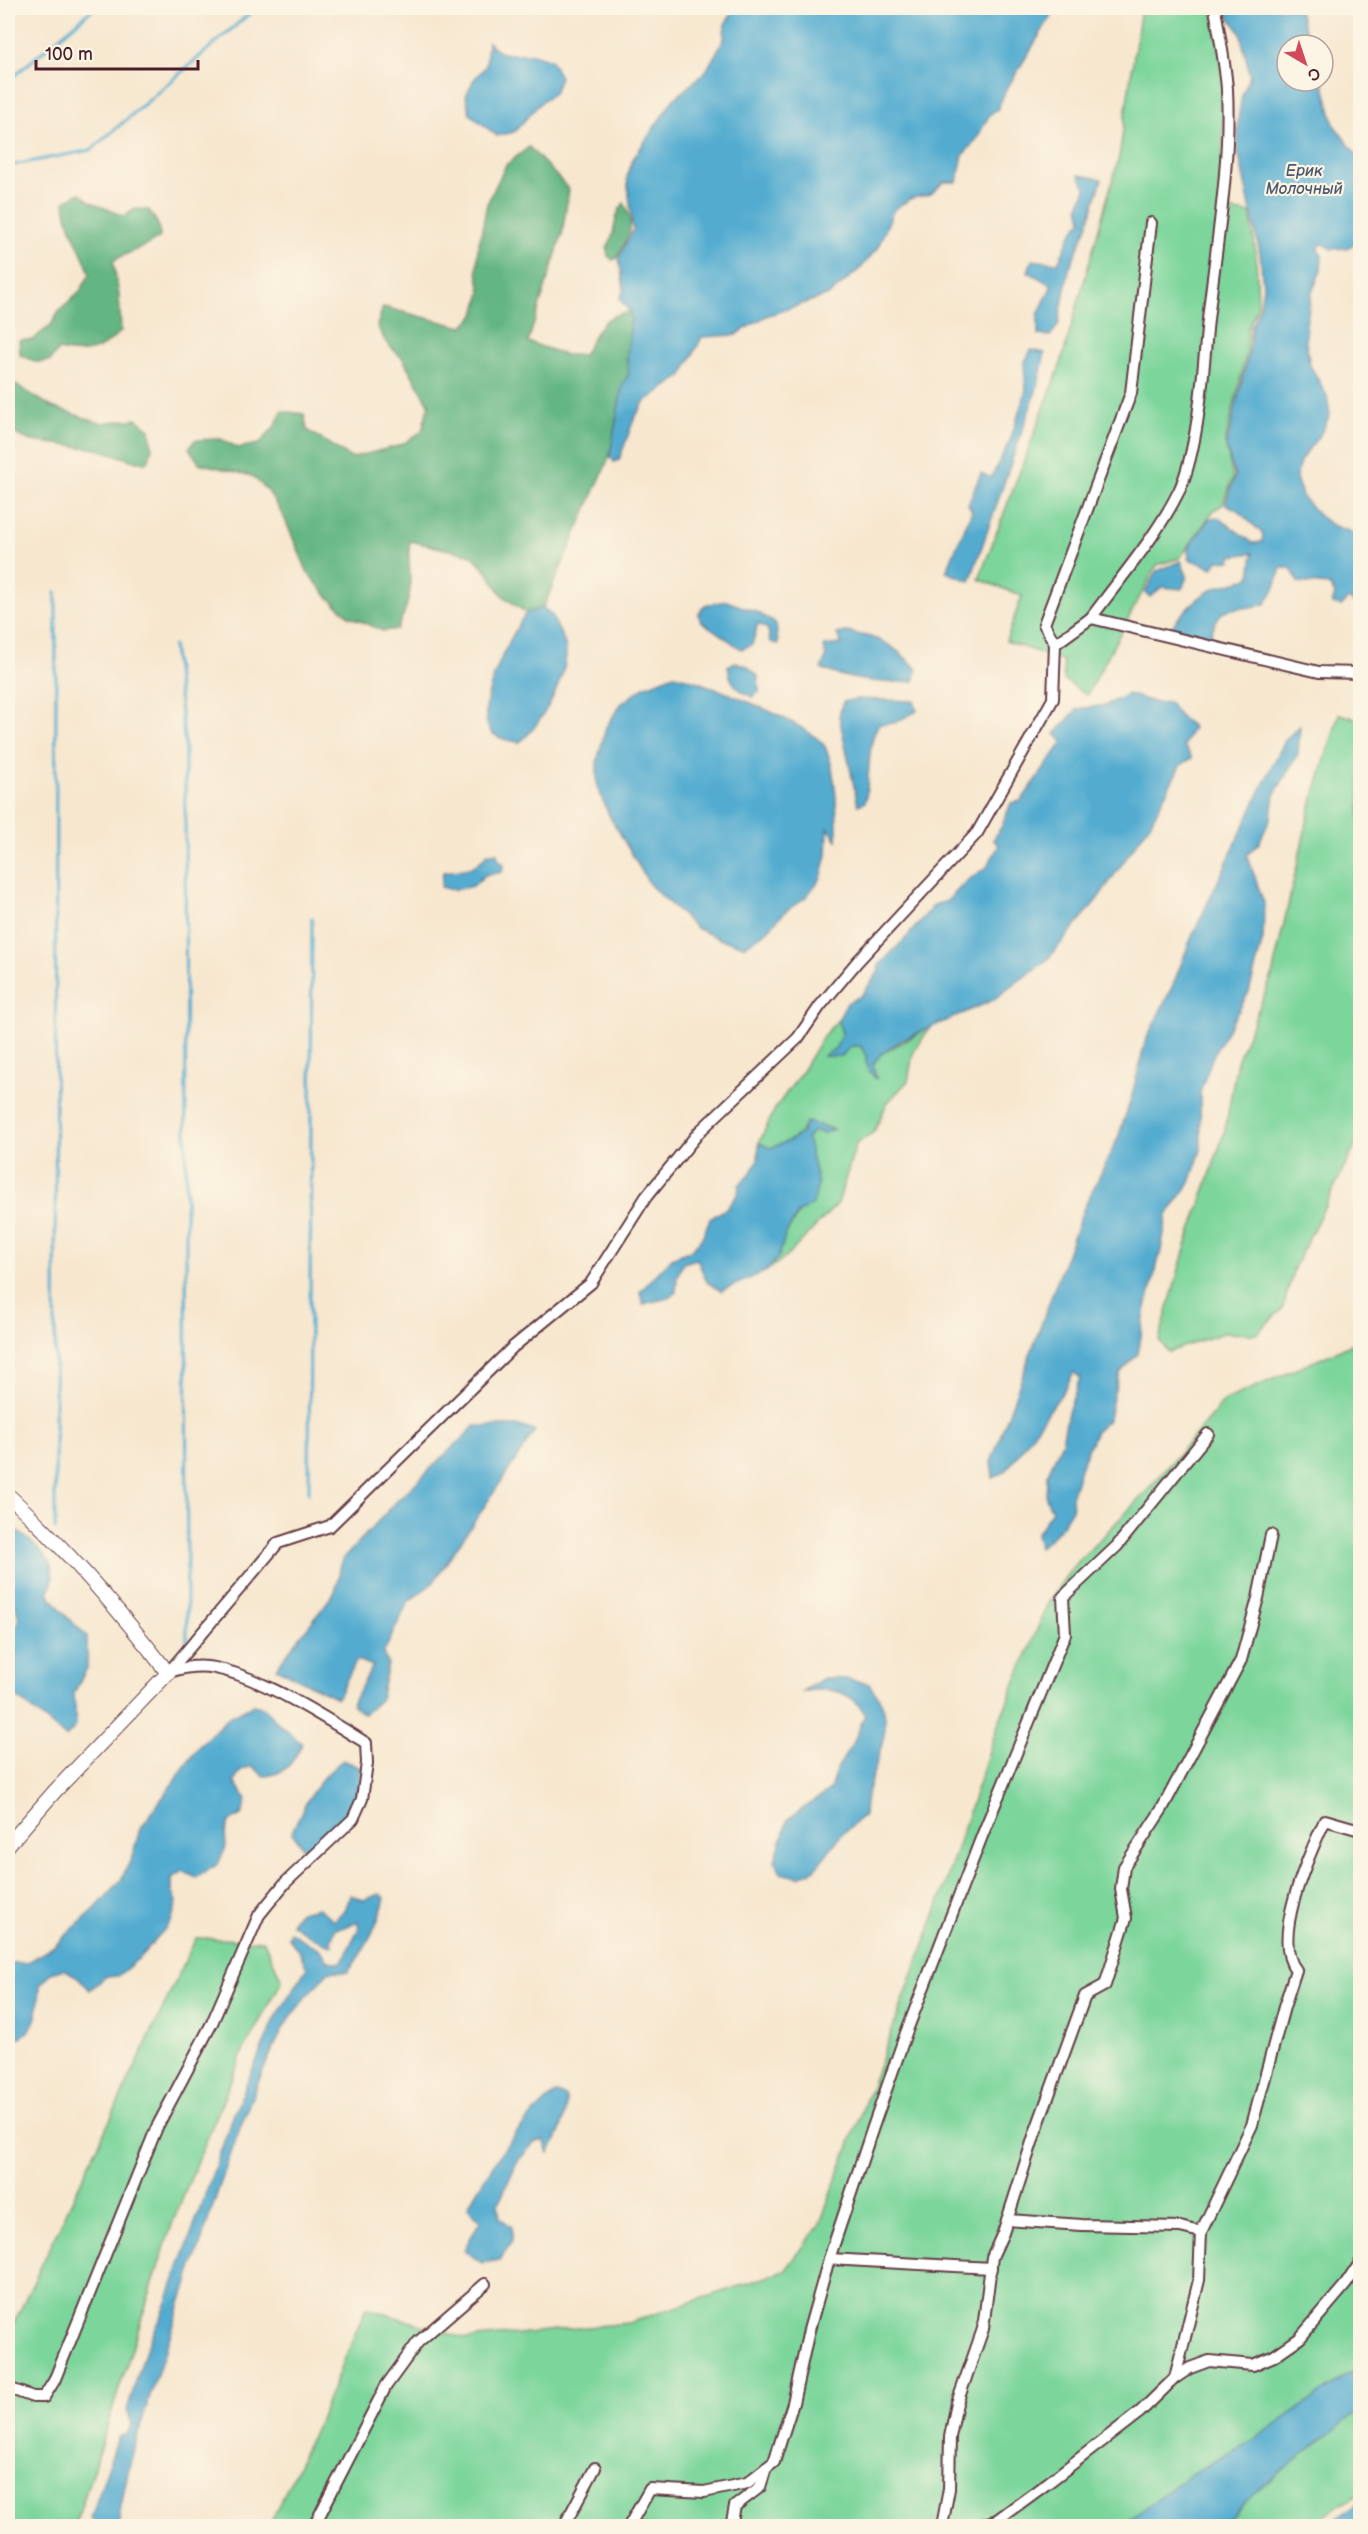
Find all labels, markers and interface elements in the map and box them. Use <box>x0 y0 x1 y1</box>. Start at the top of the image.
scale bar <box>36 33 198 71</box>
north arrow <box>1275 33 1335 93</box>
text: 100 m <box>45 44 93 65</box>
text: С <box>1303 63 1324 84</box>
water label: Ерик Молочный <box>1265 162 1343 199</box>

